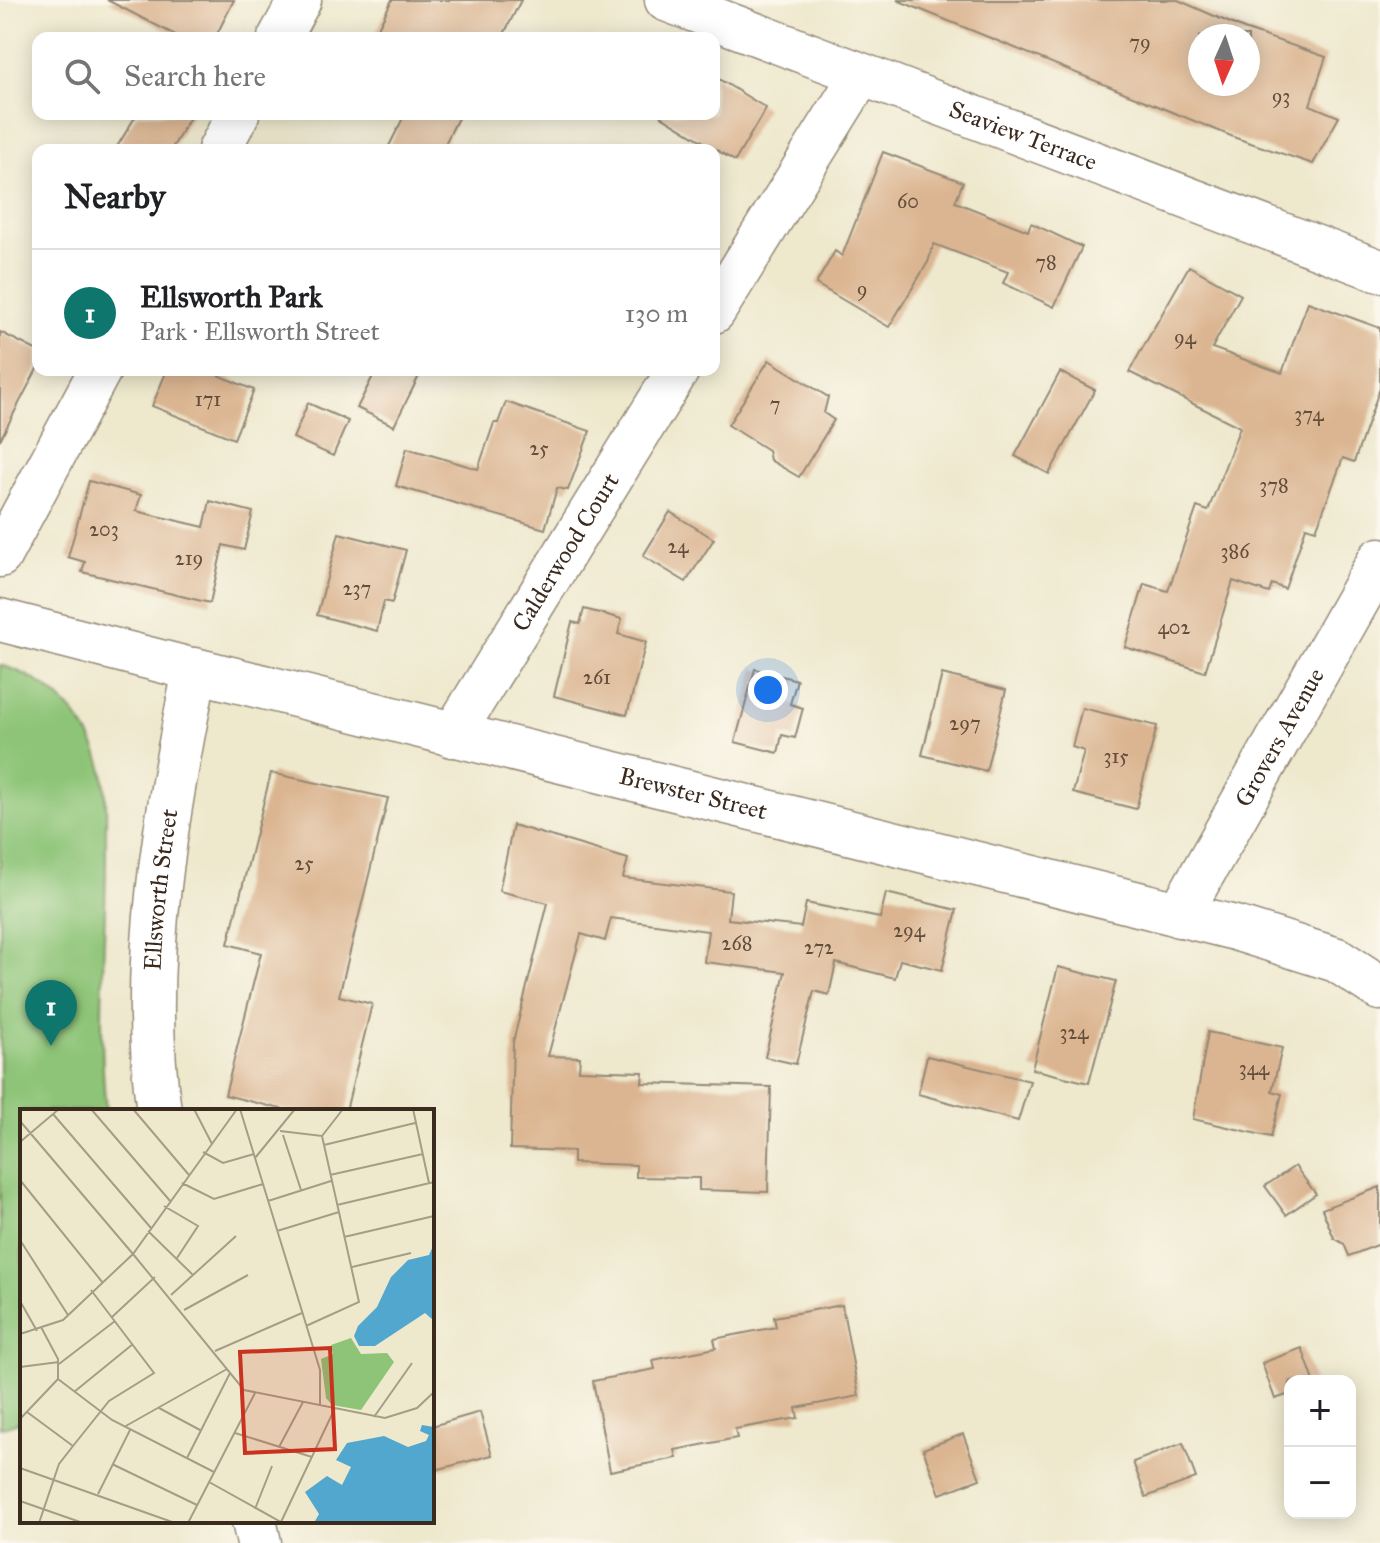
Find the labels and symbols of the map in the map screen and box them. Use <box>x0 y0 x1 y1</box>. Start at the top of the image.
north arrow <box>1188 24 1260 96</box>
house number: 79 <box>1129 30 1151 54</box>
house number: 93 <box>1272 84 1290 108</box>
street label: Seaview Terrace <box>945 94 1101 177</box>
house number: 60 <box>897 189 919 213</box>
house number: 78 <box>1035 250 1057 274</box>
house number: 9 <box>857 277 867 301</box>
house number: 94 <box>1174 325 1197 349</box>
house number: 171 <box>195 387 221 411</box>
house number: 7 <box>770 392 780 416</box>
house number: 374 <box>1294 402 1325 426</box>
house number: 25 <box>529 436 549 460</box>
street label: Calderwood Court <box>505 467 626 637</box>
house number: 378 <box>1259 473 1289 497</box>
house number: 203 <box>89 517 119 541</box>
house number: 24 <box>667 534 689 558</box>
house number: 386 <box>1221 539 1250 563</box>
house number: 219 <box>175 546 203 570</box>
house number: 237 <box>343 576 371 600</box>
house number: 402 <box>1158 615 1190 639</box>
street label: Grovers Avenue <box>1228 663 1331 812</box>
house number: 261 <box>583 665 611 689</box>
your location <box>748 670 788 710</box>
house number: 297 <box>949 711 981 735</box>
house number: 315 <box>1103 744 1129 768</box>
street label: Brewster Street <box>616 761 771 827</box>
street label: Ellsworth Street <box>137 806 184 971</box>
house number: 25 <box>294 851 314 875</box>
house number: 294 <box>893 918 926 942</box>
house number: 268 <box>722 931 752 955</box>
house number: 272 <box>804 935 834 959</box>
pin: 1 <box>25 980 77 1046</box>
house number: 324 <box>1059 1020 1089 1044</box>
house number: 344 <box>1239 1056 1270 1080</box>
inset map <box>20 1109 434 1523</box>

